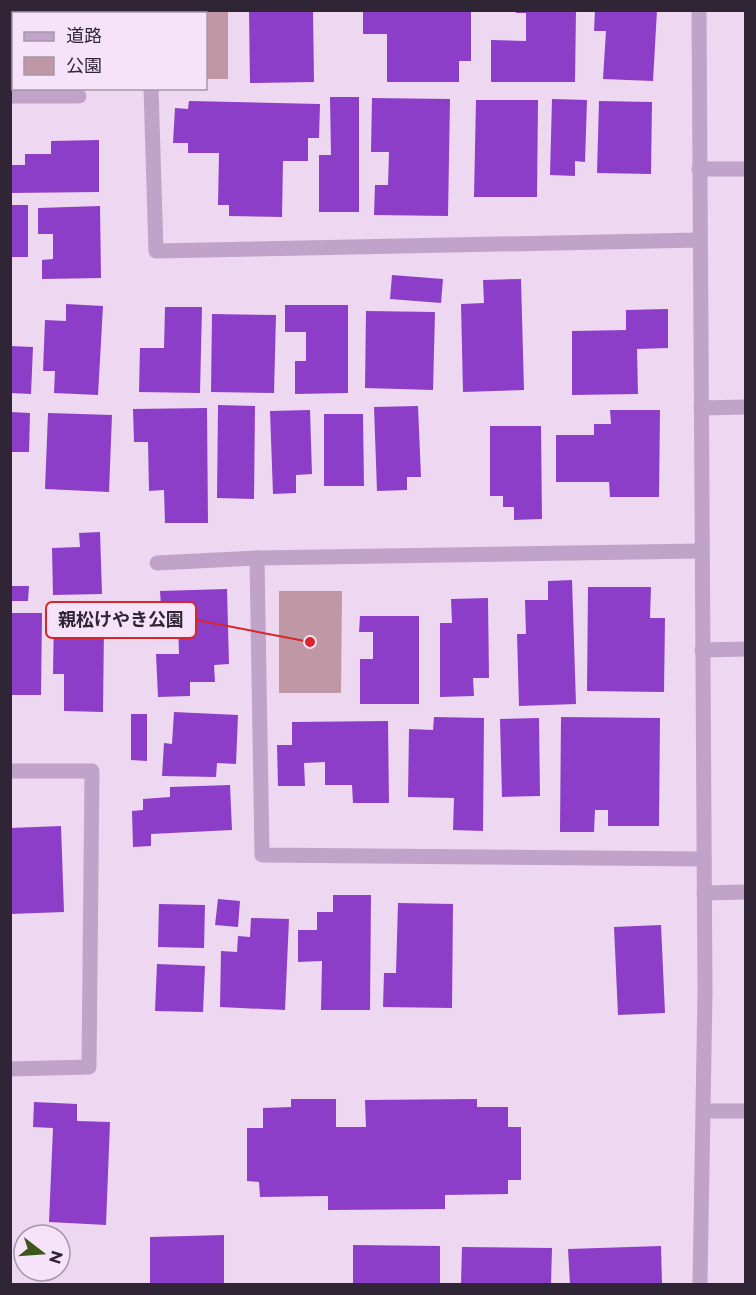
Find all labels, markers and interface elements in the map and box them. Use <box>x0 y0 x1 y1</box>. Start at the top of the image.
legend <box>12 12 207 90</box>
text: 道路 <box>66 25 102 47</box>
text: 公園 <box>66 55 102 77</box>
callout: 親松けやき公園 <box>46 602 196 638</box>
text: 親松けやき公園 <box>58 609 184 631</box>
north arrow <box>12 1223 72 1283</box>
text: N <box>45 1248 67 1266</box>

